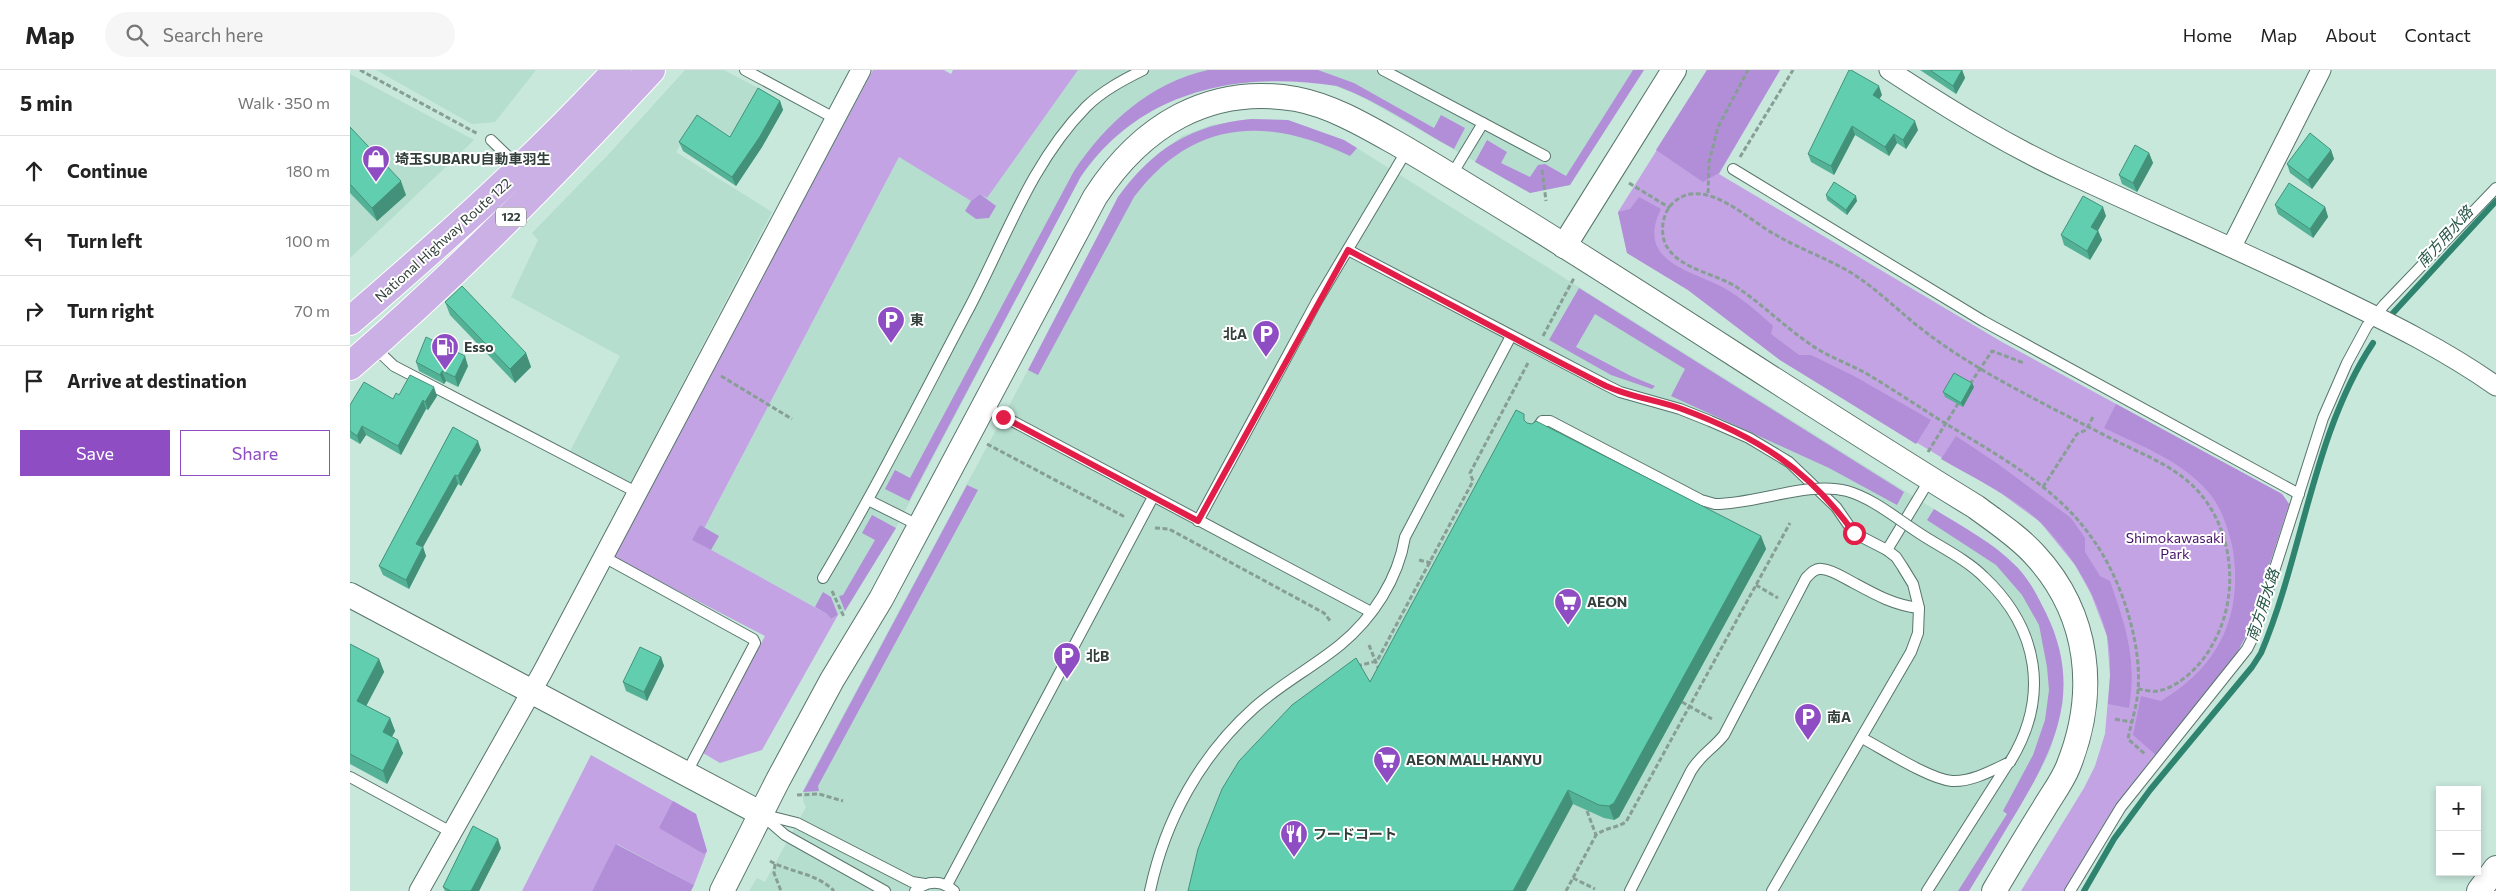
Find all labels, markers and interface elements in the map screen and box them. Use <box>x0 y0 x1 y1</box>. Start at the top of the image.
search box <box>105 12 455 57</box>
text: Map <box>25 20 75 49</box>
icon: search <box>123 21 151 49</box>
text: Search here <box>163 23 263 46</box>
text: Home <box>2183 24 2232 46</box>
text: Map <box>2260 24 2297 46</box>
text: About <box>2325 24 2377 46</box>
text: Contact <box>2405 24 2471 46</box>
text: 5 min <box>20 90 73 115</box>
text: Walk · 350 m <box>238 93 330 112</box>
shop icon: 埼玉SUBARU自動車羽生 <box>361 144 391 183</box>
place label: 埼玉SUBARU自動車羽生 <box>395 150 550 167</box>
icon: ahead <box>20 157 48 185</box>
text: Continue <box>67 159 147 182</box>
text: 180 m <box>286 161 330 180</box>
street label: National Highway Route 122 <box>371 174 514 305</box>
water label: 南方用水路 <box>2412 201 2477 270</box>
road number: 122 <box>496 208 526 226</box>
icon: left <box>20 227 48 255</box>
text: Turn left <box>67 229 142 252</box>
text: 100 m <box>285 231 330 250</box>
icon: right <box>20 297 48 325</box>
text: Turn right <box>67 299 154 322</box>
text: 70 m <box>294 301 330 320</box>
parking icon: 東 <box>876 305 906 344</box>
place label: 東 <box>910 311 924 328</box>
parking icon: 北A <box>1251 319 1281 358</box>
place label: 北A <box>1223 325 1247 342</box>
fuel station icon: Esso <box>430 332 460 371</box>
place label: Esso <box>464 338 494 355</box>
icon: arrive <box>20 367 48 395</box>
text: Arrive at destination <box>67 369 247 392</box>
route end <box>992 406 1015 429</box>
button: Save <box>20 430 170 476</box>
button: Share <box>180 430 330 476</box>
route start <box>1843 522 1866 545</box>
park label: Shimokawasaki Park <box>2126 529 2224 562</box>
water label: 南方用水路 <box>2242 564 2283 643</box>
supermarket icon: AEON <box>1553 587 1583 626</box>
place label: AEON <box>1587 593 1627 610</box>
parking icon: 北B <box>1052 641 1082 680</box>
place label: 北B <box>1086 647 1109 664</box>
parking icon: 南A <box>1793 702 1823 741</box>
place label: 南A <box>1827 708 1851 725</box>
supermarket icon: AEON MALL HANYU <box>1372 745 1402 784</box>
place label: AEON MALL HANYU <box>1406 751 1542 768</box>
map controls <box>2436 786 2481 876</box>
button: + <box>2436 786 2481 831</box>
restaurant icon: フードコート <box>1279 819 1309 858</box>
place label: フードコート <box>1313 825 1397 842</box>
button: − <box>2436 831 2481 876</box>

